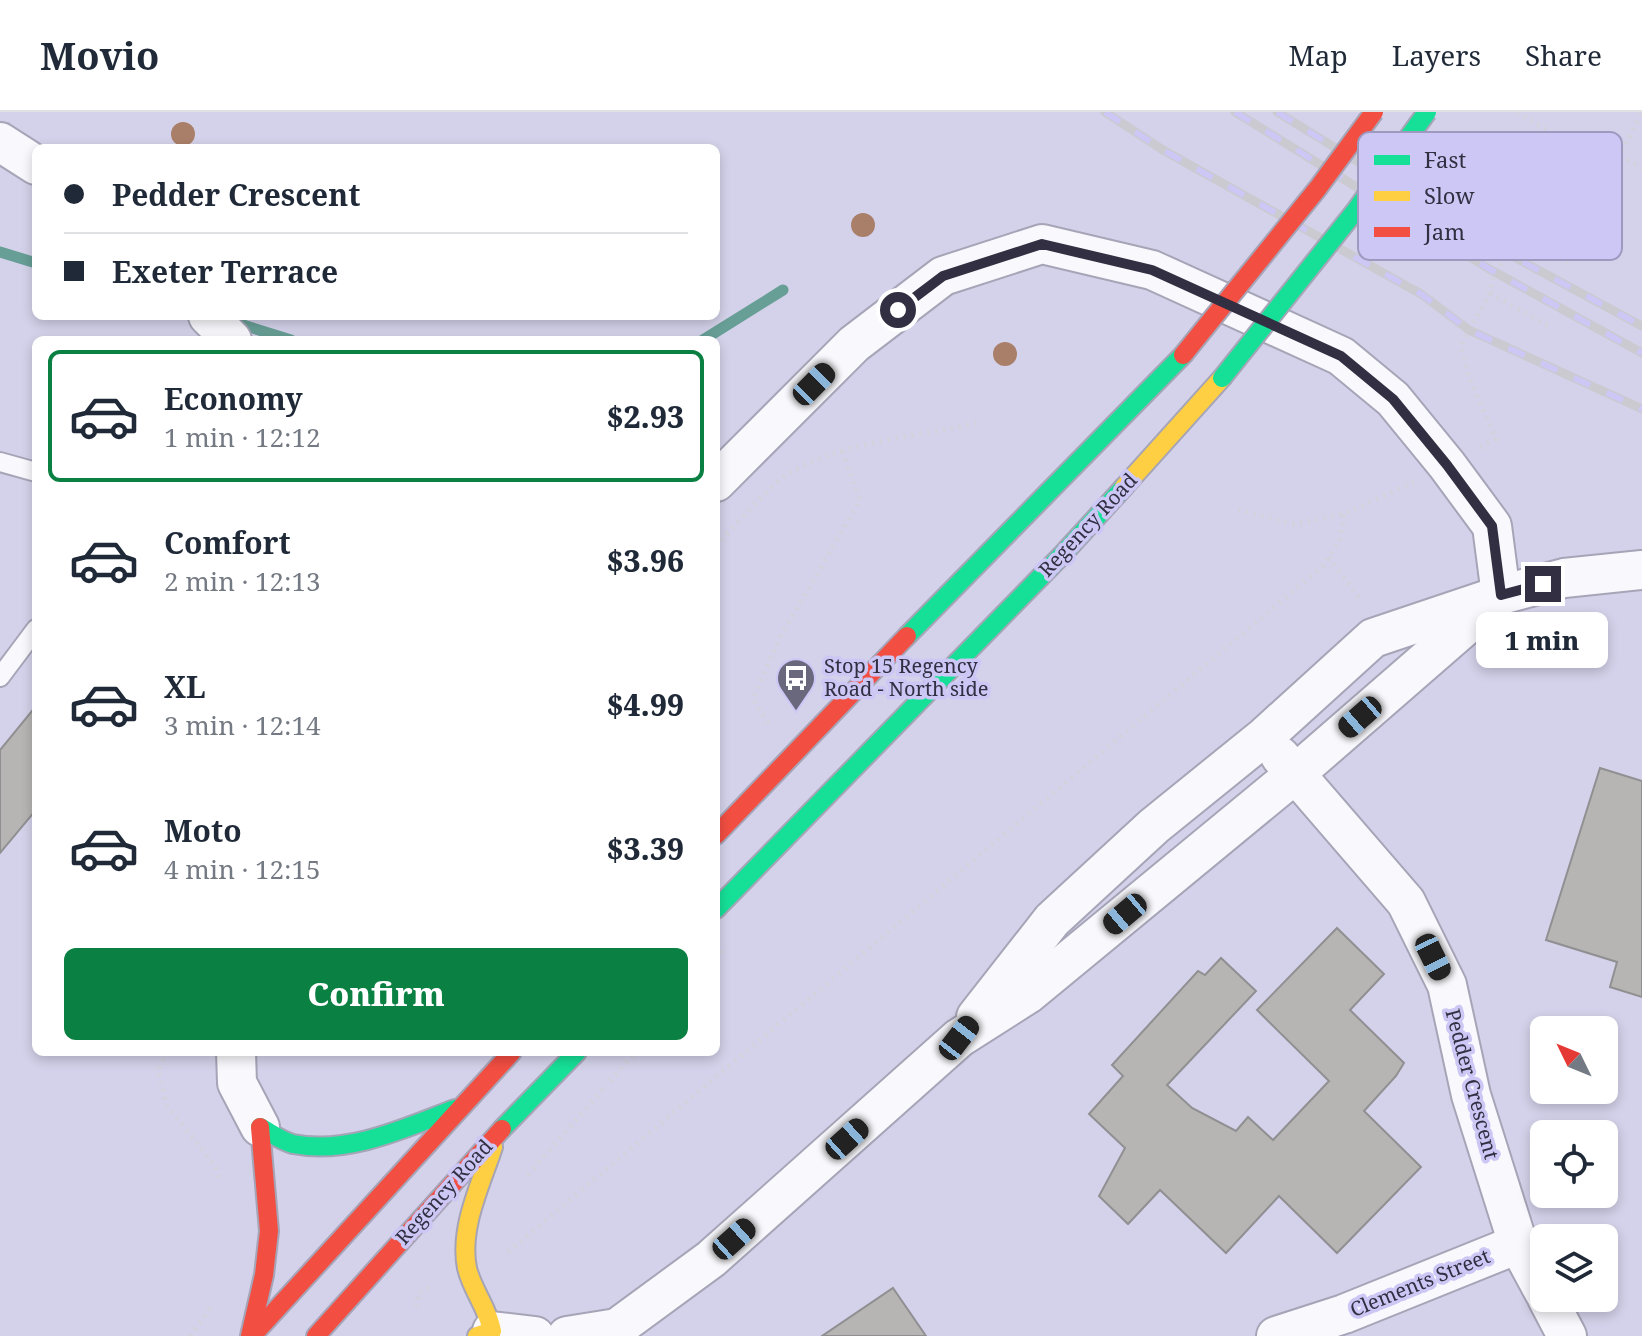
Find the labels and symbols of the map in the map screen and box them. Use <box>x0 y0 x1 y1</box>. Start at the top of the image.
legend <box>1358 132 1622 260</box>
text: Fast <box>1424 144 1466 174</box>
text: Slow <box>1424 180 1474 210</box>
text: Jam <box>1423 216 1465 246</box>
route start <box>880 292 916 328</box>
car <box>789 359 839 409</box>
street label: Regency Road <box>1032 467 1143 582</box>
route end <box>1525 566 1561 602</box>
callout: 1 min <box>1477 612 1609 668</box>
place label: Stop 15 Regency Road - North side <box>824 652 988 702</box>
bus stop icon: Stop 15 Regency Road - North side <box>775 657 817 712</box>
car <box>1334 692 1386 742</box>
car <box>1099 889 1151 939</box>
car <box>1412 930 1454 984</box>
street label: Pedder Crescent <box>1439 1006 1506 1162</box>
car <box>935 1012 983 1064</box>
north arrow <box>1530 1016 1618 1104</box>
car <box>821 1114 873 1164</box>
street label: Regency Road <box>389 1133 498 1250</box>
car <box>708 1214 760 1264</box>
street label: Clements Street <box>1346 1242 1494 1323</box>

